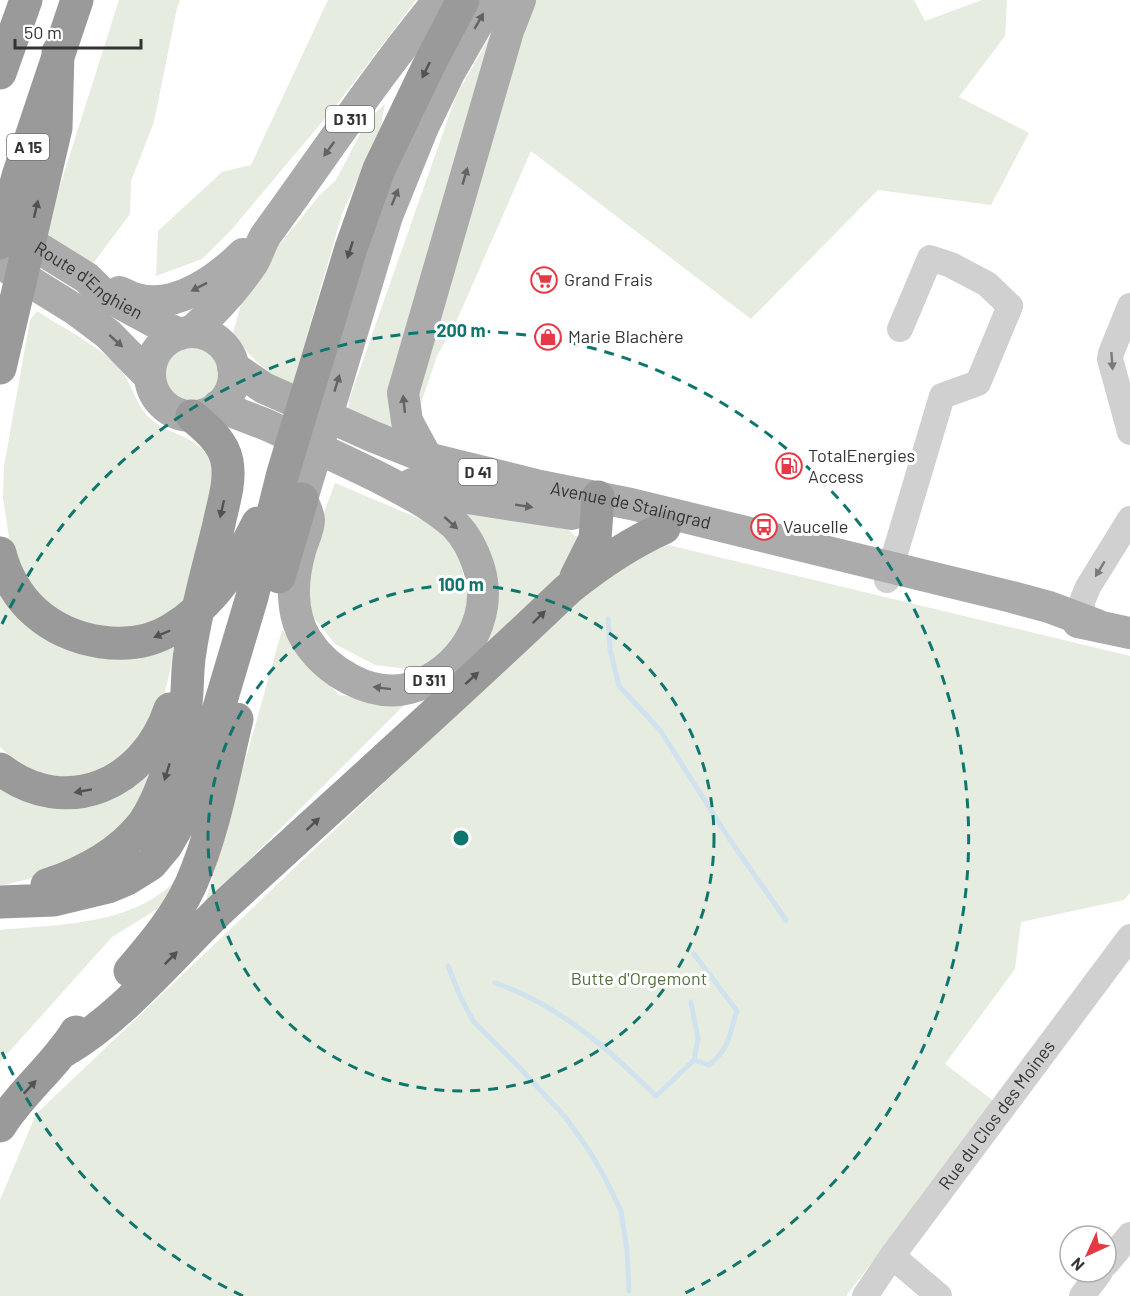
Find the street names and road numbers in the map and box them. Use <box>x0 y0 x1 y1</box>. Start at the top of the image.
road number: D 311 <box>326 106 374 132</box>
road number: A 15 <box>7 134 49 160</box>
street label: Route d'Enghien <box>31 236 147 323</box>
road number: D 41 <box>458 459 498 485</box>
street label: Avenue de Stalingrad <box>549 476 713 533</box>
road number: D 311 <box>405 667 453 693</box>
street label: Rue du Clos des Moines <box>933 1036 1059 1194</box>

